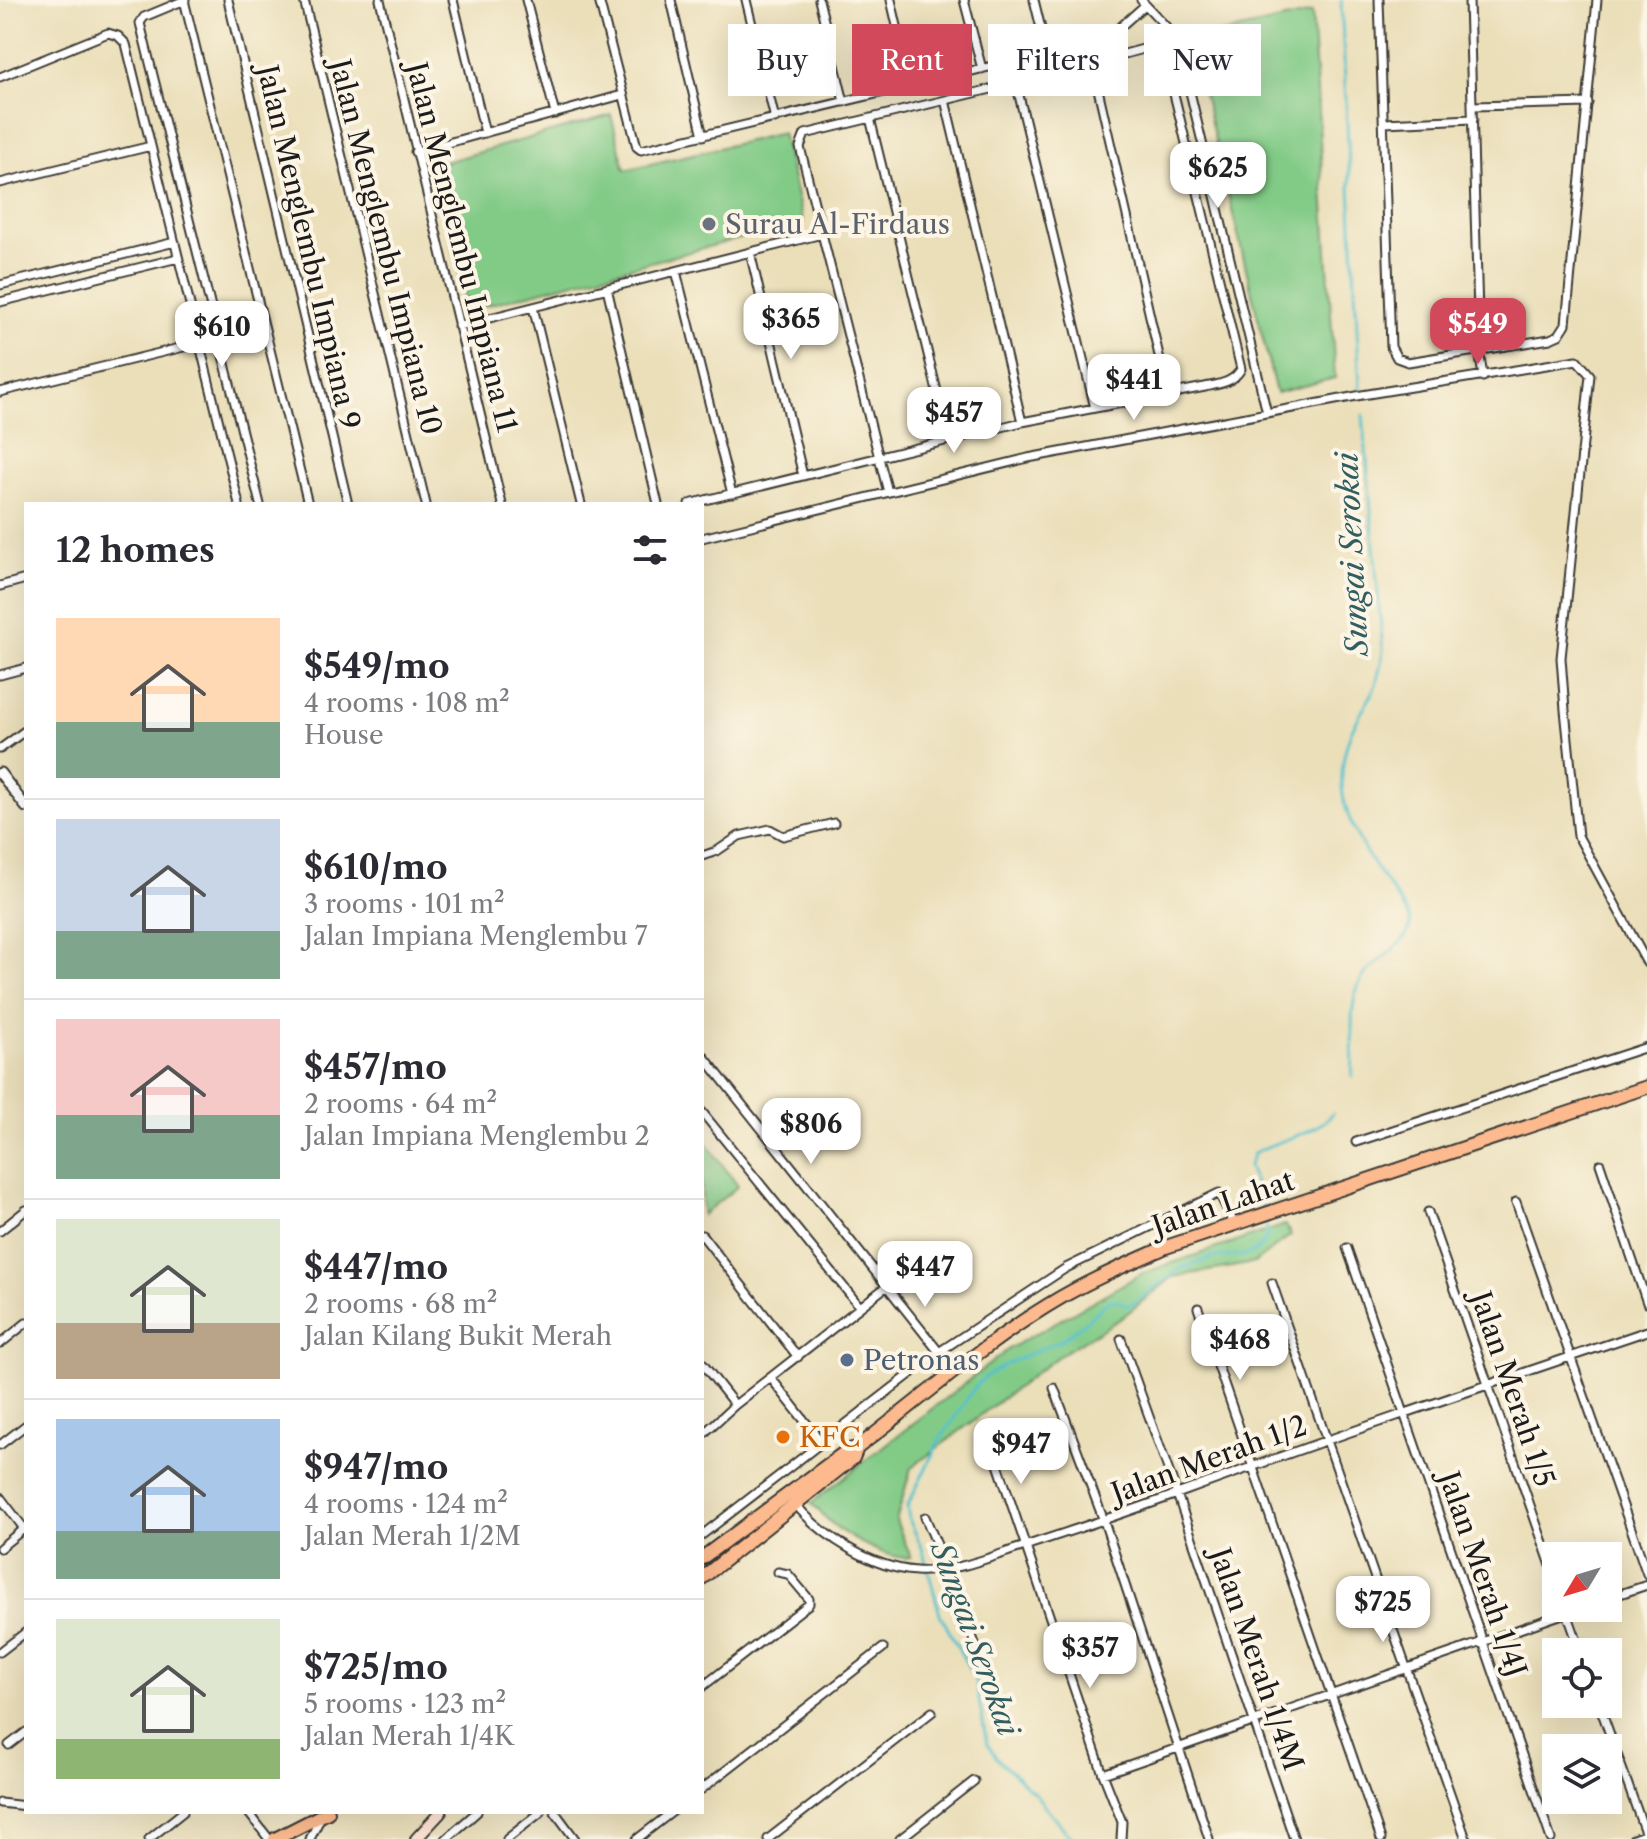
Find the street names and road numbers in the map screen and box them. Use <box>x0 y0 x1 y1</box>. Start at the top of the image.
street label: Jalan Menglembu Impiana 10 <box>322 52 449 438</box>
street label: Jalan Menglembu Impiana 11 <box>399 55 524 436</box>
street label: Jalan Menglembu Impiana 9 <box>250 58 367 432</box>
street label: Jalan Lahat <box>1144 1163 1298 1244</box>
street label: Jalan Merah 1/5 <box>1462 1283 1562 1491</box>
street label: Jalan Merah 1/2 <box>1103 1408 1311 1511</box>
street label: Jalan Merah 1/4J <box>1431 1463 1534 1681</box>
street label: Jalan Merah 1/4M <box>1202 1540 1311 1775</box>

